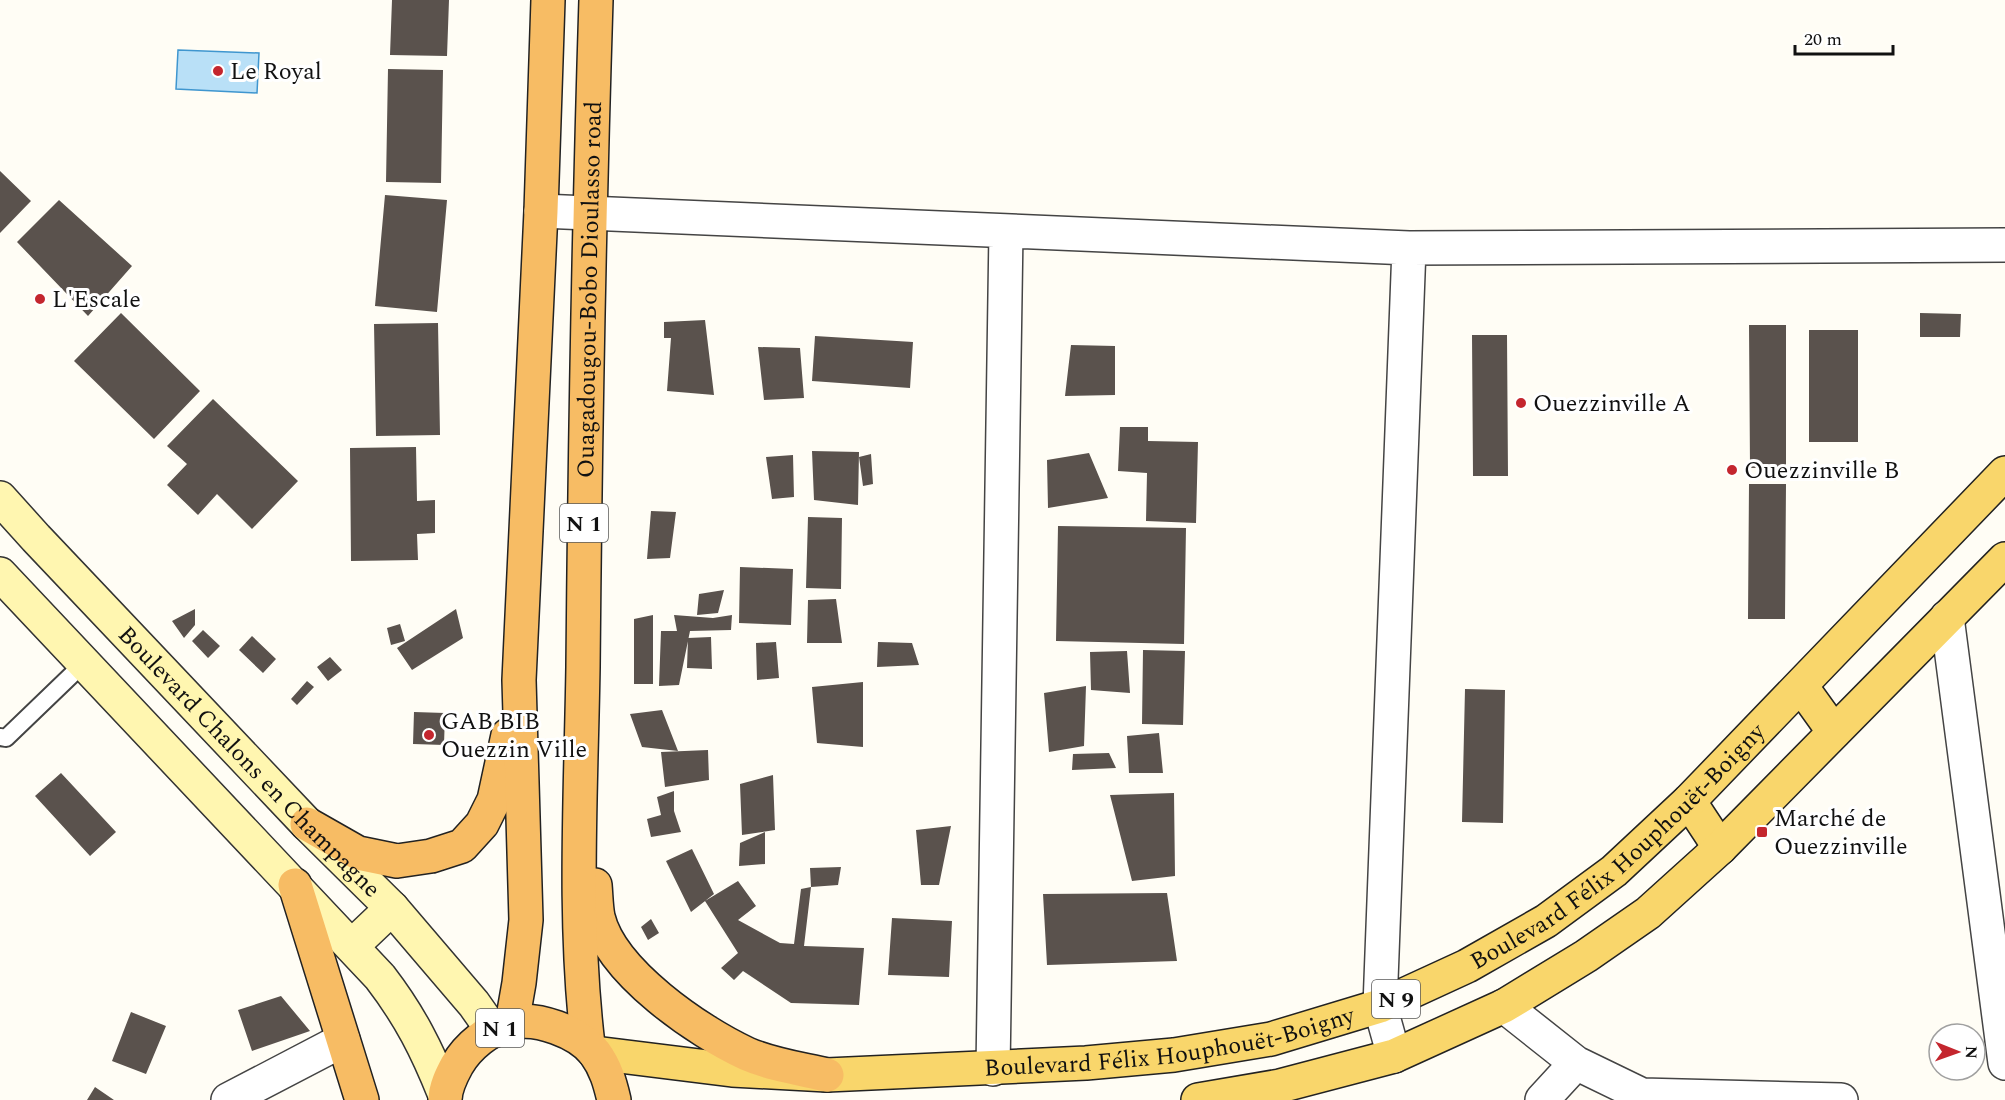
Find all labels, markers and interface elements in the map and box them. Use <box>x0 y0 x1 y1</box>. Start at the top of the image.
scale bar <box>1795 18 1892 56</box>
text: 20 m <box>1804 26 1842 53</box>
place label: Le Royal <box>230 54 322 90</box>
marker: Le Royal <box>211 64 225 78</box>
street label: Ouagadougou-Bobo Dioulasso road <box>568 100 612 478</box>
place label: L'Escale <box>52 282 141 318</box>
marker: L'Escale <box>33 292 47 306</box>
place label: Ouezzinville A <box>1533 386 1691 422</box>
marker: Ouezzinville A <box>1514 396 1528 410</box>
place label: Ouezzinville B <box>1744 453 1899 489</box>
marker: Ouezzinville B <box>1725 463 1739 477</box>
road number: N 1 <box>560 504 608 542</box>
street label: Boulevard Chalons en Champagne <box>109 618 389 906</box>
place label: GAB BIB Ouezzin Ville <box>441 704 587 768</box>
street label: Boulevard Félix Houphouët-Boigny <box>1464 714 1775 980</box>
marker: GAB BIB Ouezzin Ville <box>422 728 436 742</box>
place label: Marché de Ouezzinville <box>1774 801 1908 865</box>
marker: Marché de Ouezzinville <box>1755 825 1769 839</box>
road number: N 9 <box>1372 980 1420 1018</box>
street label: Boulevard Félix Houphouët-Boigny <box>983 997 1360 1087</box>
road number: N 1 <box>476 1009 524 1047</box>
north arrow <box>1927 1022 1987 1082</box>
text: N <box>1959 1046 1983 1059</box>

